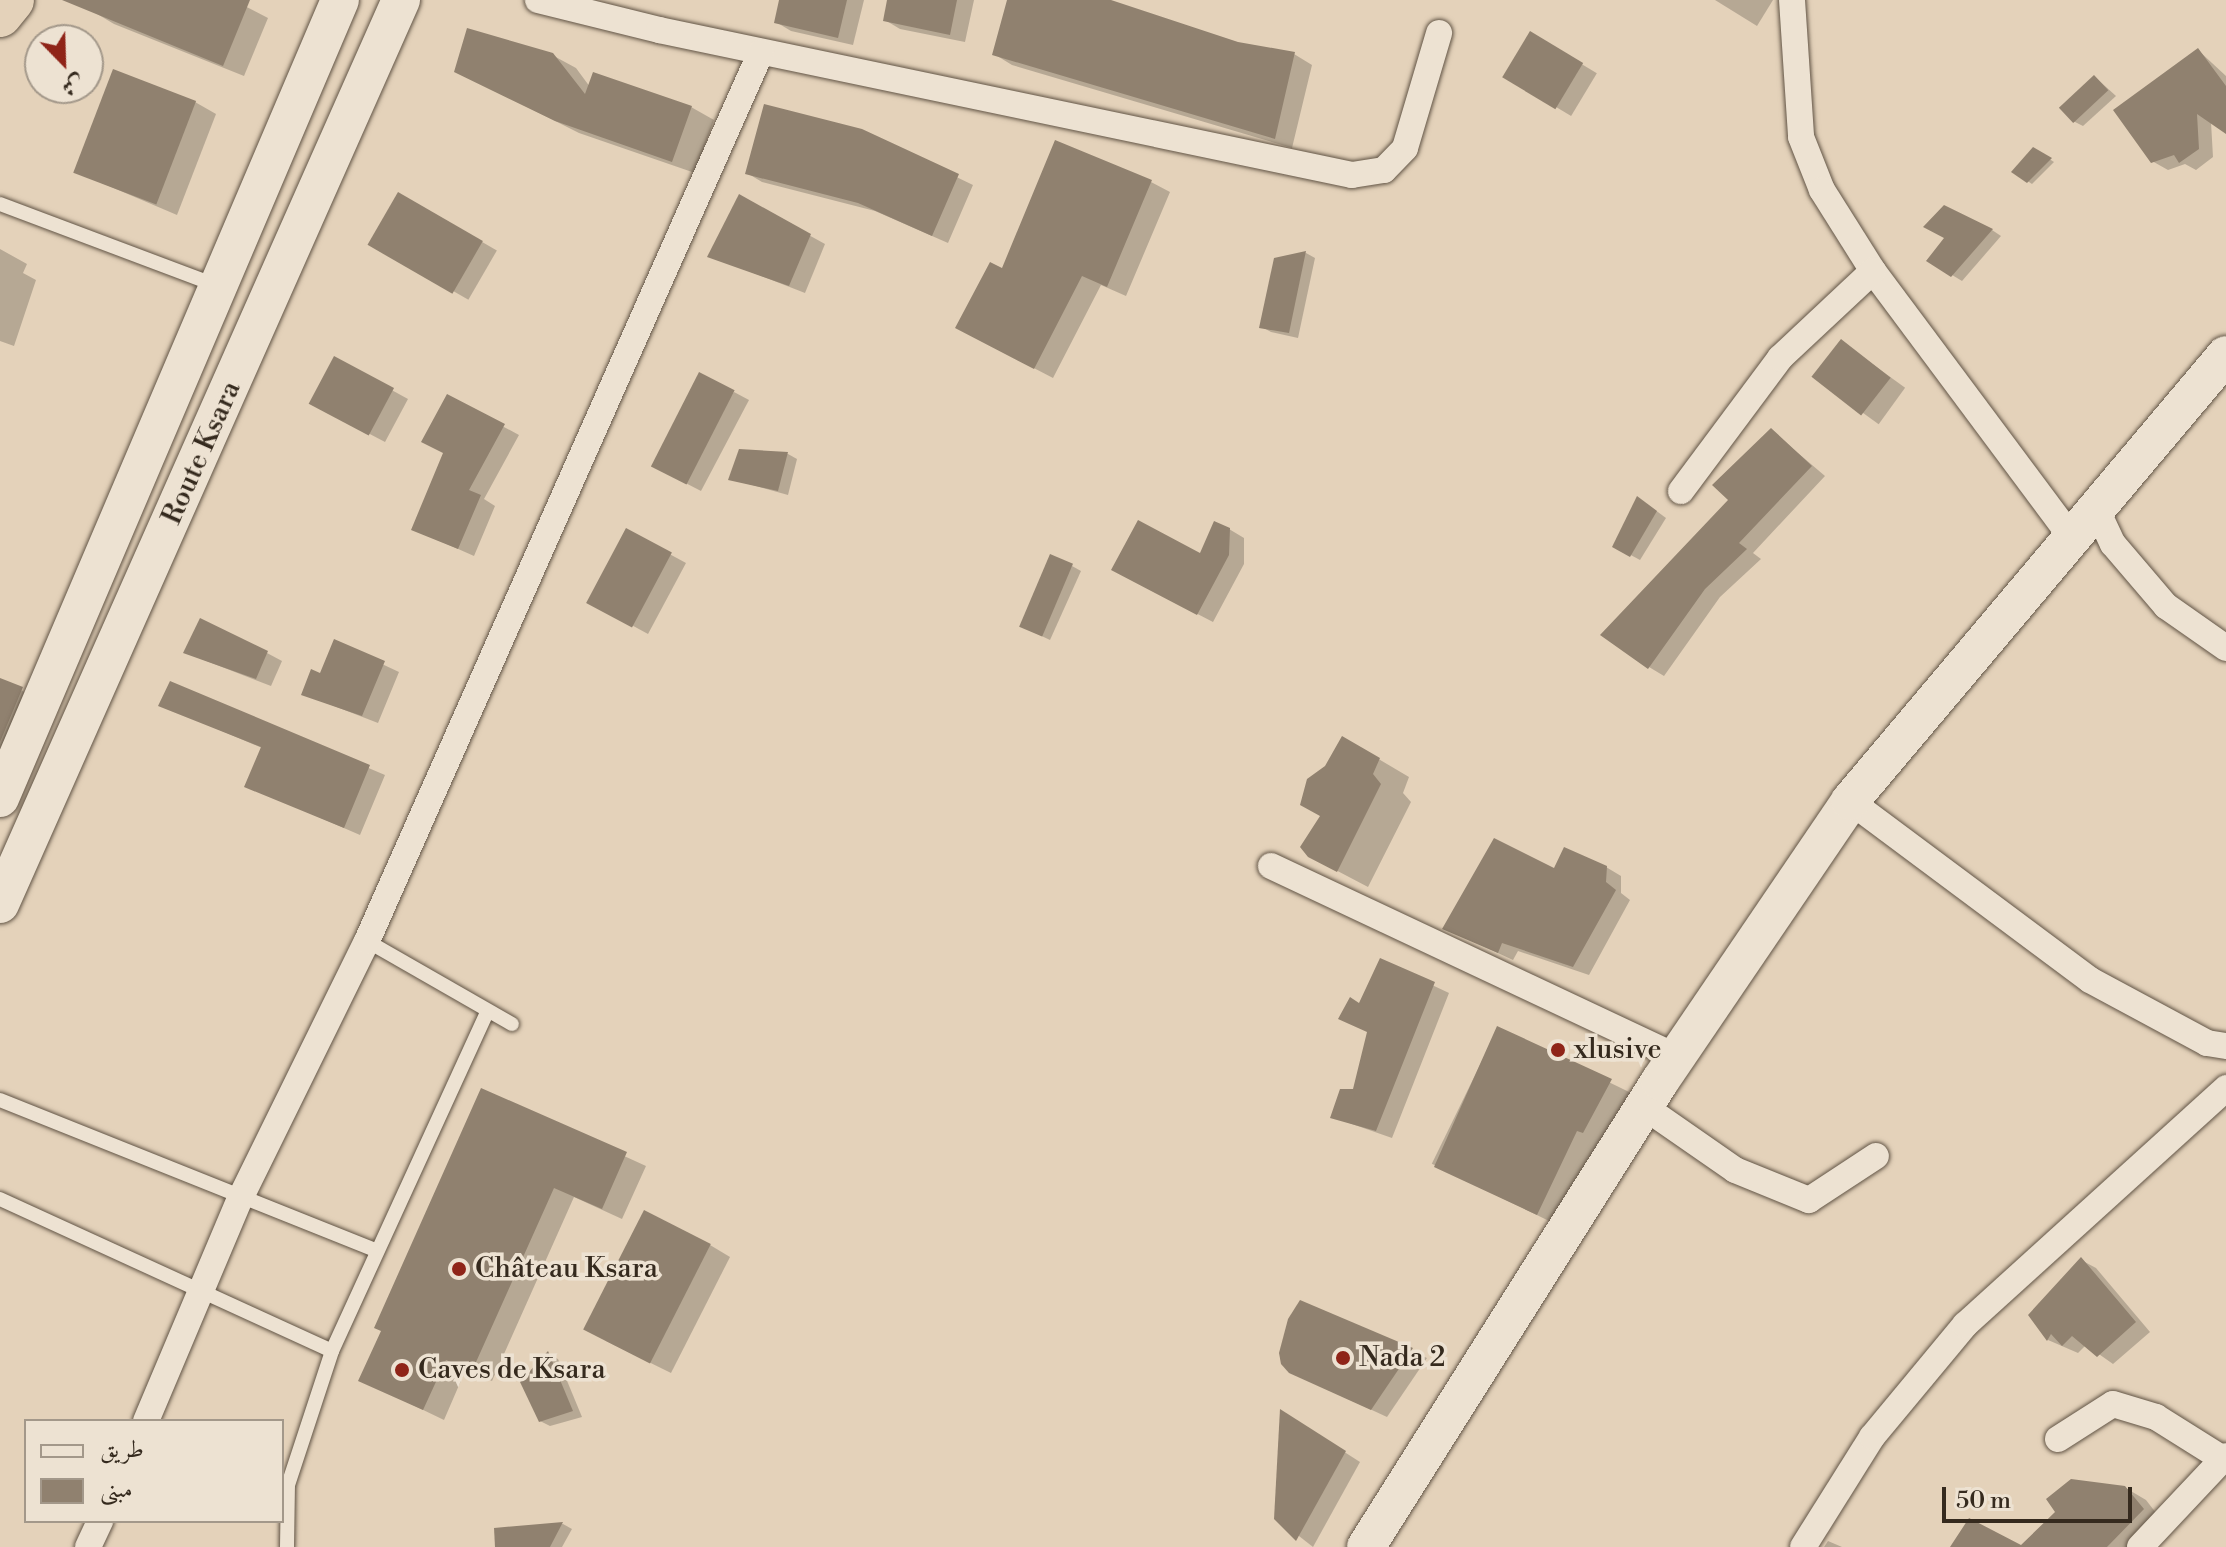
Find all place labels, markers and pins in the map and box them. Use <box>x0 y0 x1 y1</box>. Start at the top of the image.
place label: xlusive <box>1574 1033 1662 1067</box>
marker: xlusive <box>1549 1041 1567 1059</box>
place label: Château Ksara <box>475 1252 658 1286</box>
marker: Château Ksara <box>450 1260 468 1278</box>
place label: Nada 2 <box>1359 1341 1445 1375</box>
marker: Nada 2 <box>1334 1349 1352 1367</box>
place label: Caves de Ksara <box>418 1353 606 1387</box>
marker: Caves de Ksara <box>393 1361 411 1379</box>

